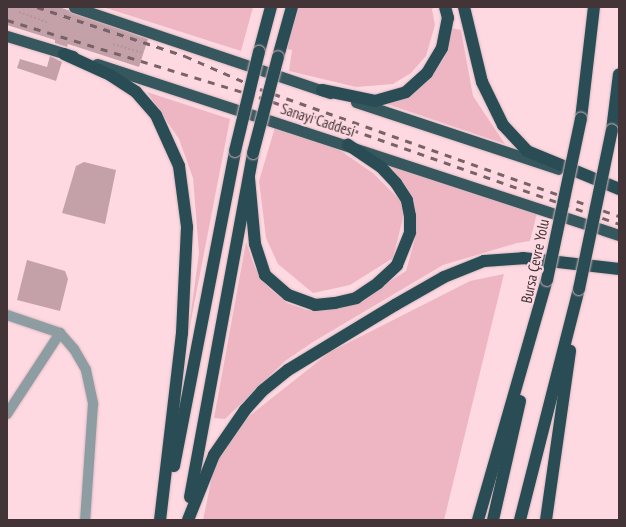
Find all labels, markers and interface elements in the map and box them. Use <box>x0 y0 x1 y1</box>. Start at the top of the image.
street label: Sanayi Caddesi <box>278 100 358 140</box>
street label: Bursa Çevre Yolu <box>517 217 553 305</box>

